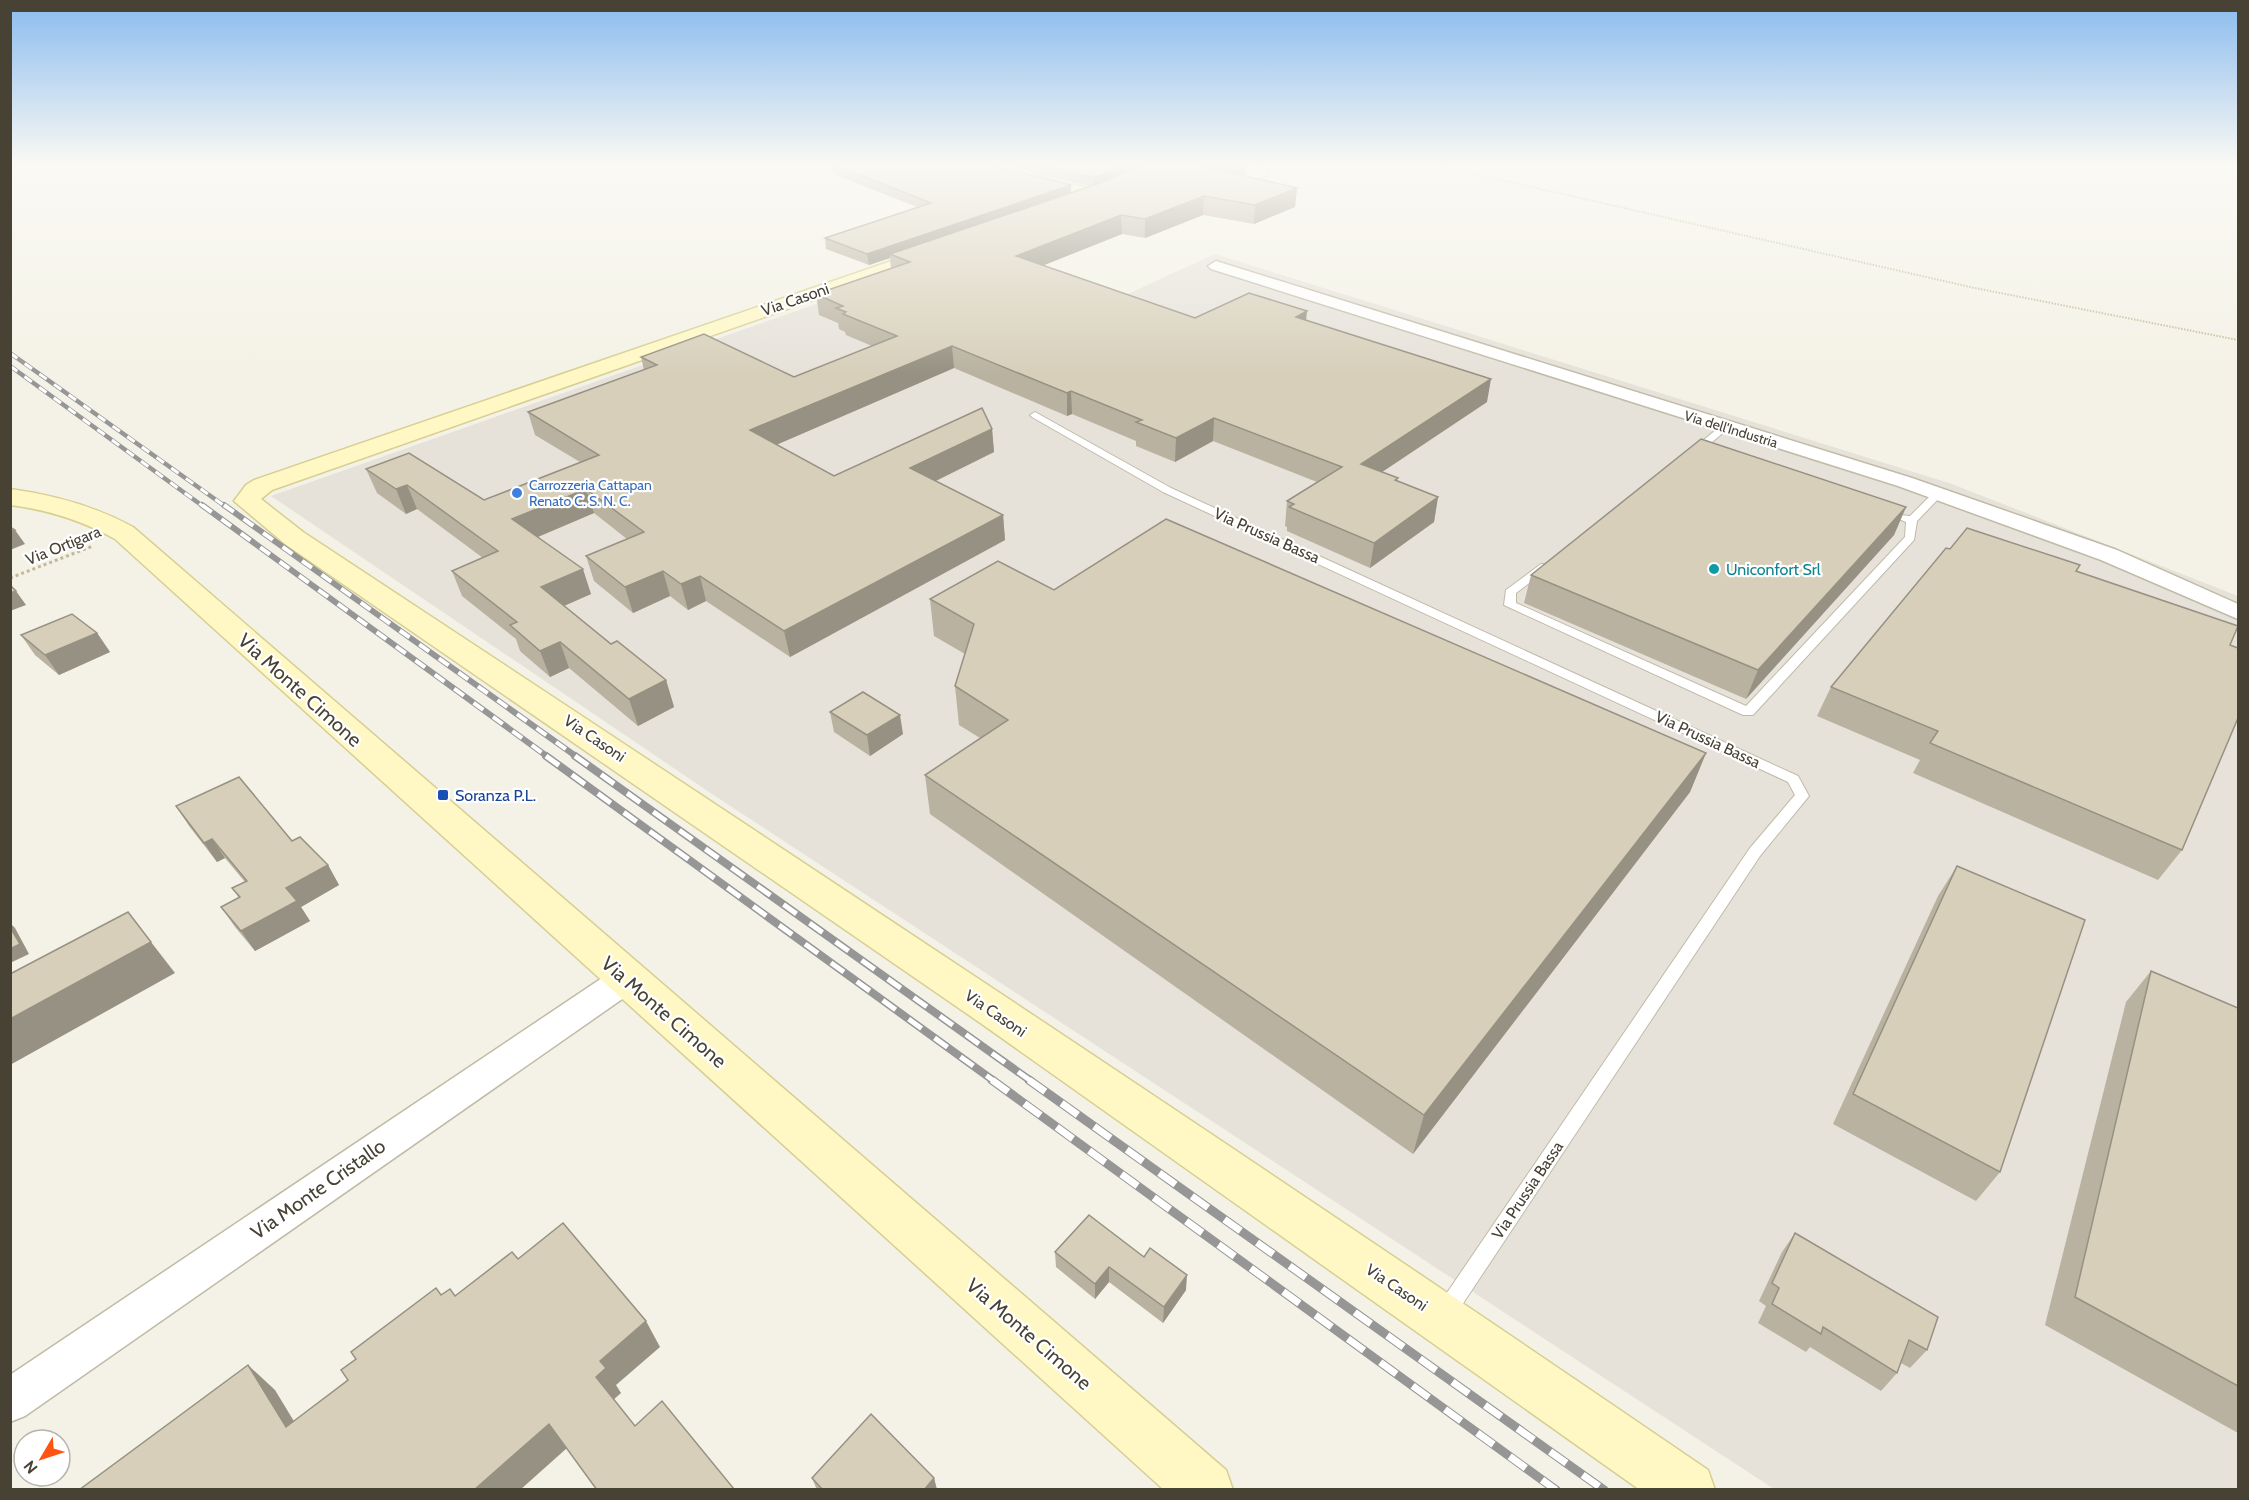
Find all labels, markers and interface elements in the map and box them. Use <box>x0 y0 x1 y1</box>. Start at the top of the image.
street label: Via Casoni <box>759 279 832 320</box>
street label: Via dell'Industria <box>1682 406 1780 452</box>
place label: Carrozzeria Cattapan Renato C. S. N. C. <box>529 476 652 510</box>
marker: Carrozzeria Cattapan Renato C. S. N. C. <box>510 486 524 500</box>
street label: Via Prussia Bassa <box>1211 504 1323 567</box>
street label: Via Ortigara <box>23 522 104 569</box>
place label: Uniconfort Srl <box>1726 560 1821 579</box>
marker: Uniconfort Srl <box>1707 562 1721 576</box>
street label: Via Monte Cimone <box>233 628 367 752</box>
street label: Via Prussia Bassa <box>1652 707 1764 772</box>
street label: Via Casoni <box>560 711 629 766</box>
place label: Soranza P.L. <box>455 786 536 805</box>
marker: Soranza P.L. <box>436 788 450 802</box>
street label: Via Monte Cimone <box>597 951 731 1073</box>
street label: Via Casoni <box>961 986 1030 1041</box>
street label: Via Monte Cristallo <box>246 1134 390 1244</box>
street label: Via Prussia Bassa <box>1488 1138 1567 1243</box>
street label: Via Casoni <box>1362 1260 1431 1315</box>
street label: Via Monte Cimone <box>962 1273 1096 1395</box>
north arrow <box>12 1428 72 1488</box>
text: N <box>20 1457 42 1477</box>

